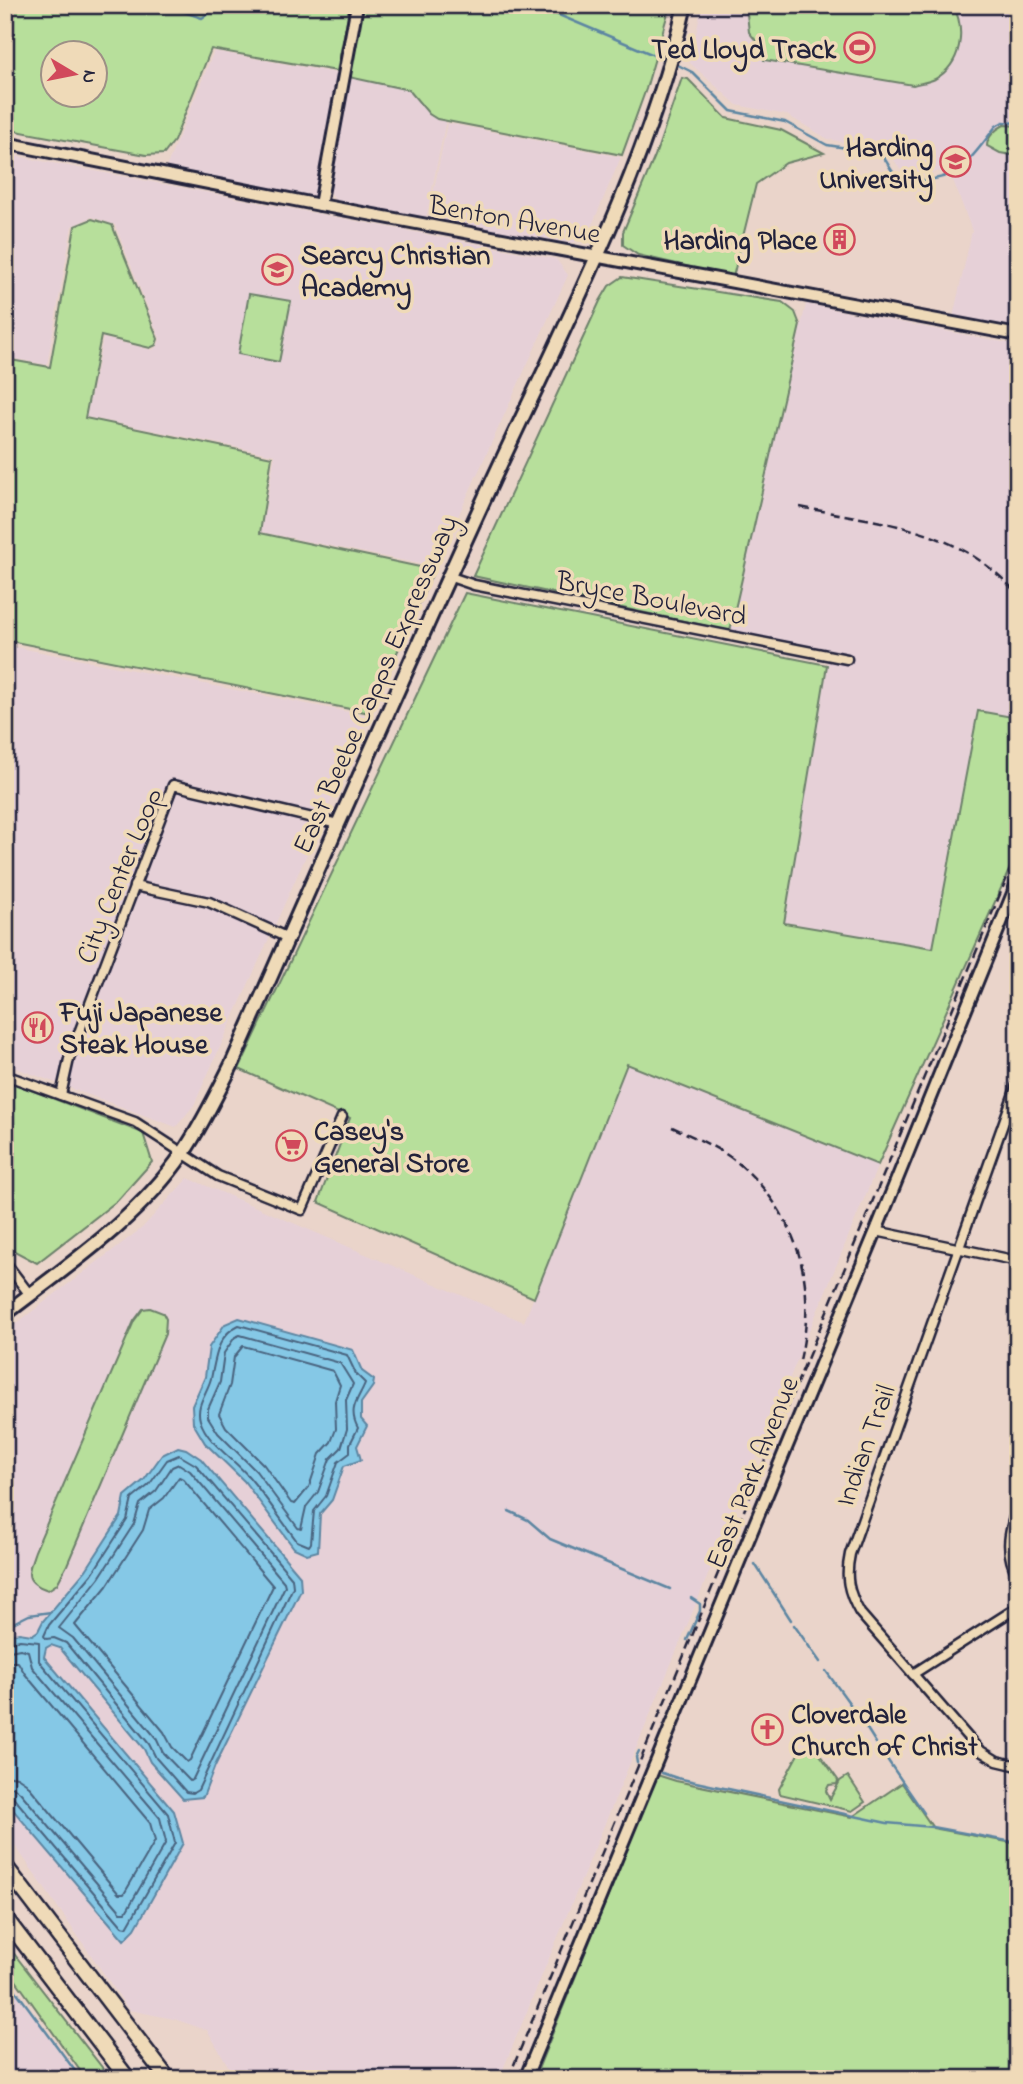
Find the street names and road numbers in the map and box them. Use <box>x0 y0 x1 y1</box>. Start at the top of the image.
street label: Benton Avenue <box>424 186 604 257</box>
street label: East Beebe Capps Expressway <box>284 510 471 861</box>
street label: Bryce Boulevard <box>552 562 750 639</box>
street label: City Center Loop <box>67 782 175 970</box>
street label: East Park Avenue <box>697 1371 812 1576</box>
street label: Indian Trail <box>826 1380 908 1513</box>

